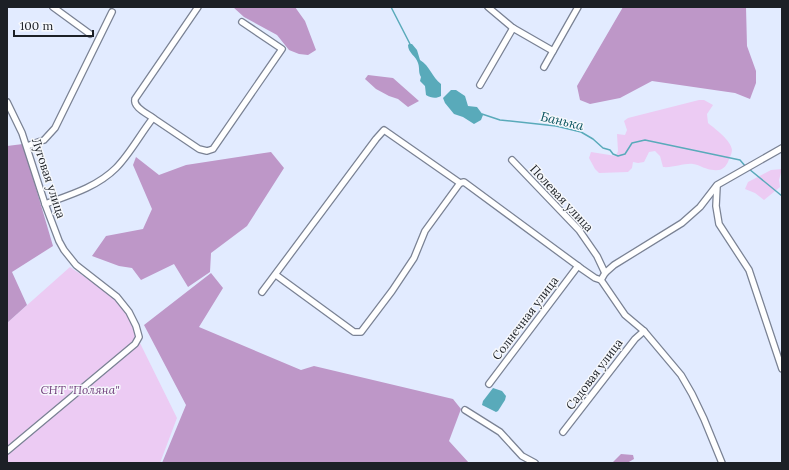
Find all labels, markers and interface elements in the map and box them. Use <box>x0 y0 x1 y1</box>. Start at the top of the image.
scale bar <box>14 12 93 38</box>
text: 100 m <box>20 18 53 33</box>
water label: Банька <box>539 108 586 134</box>
street label: Луговая улица <box>29 136 69 220</box>
street label: Полевая улица <box>527 161 597 235</box>
street label: Солнечная улица <box>489 273 561 363</box>
street label: Садовая улица <box>562 335 626 413</box>
park label: СНТ "Поляна" <box>40 382 120 397</box>

